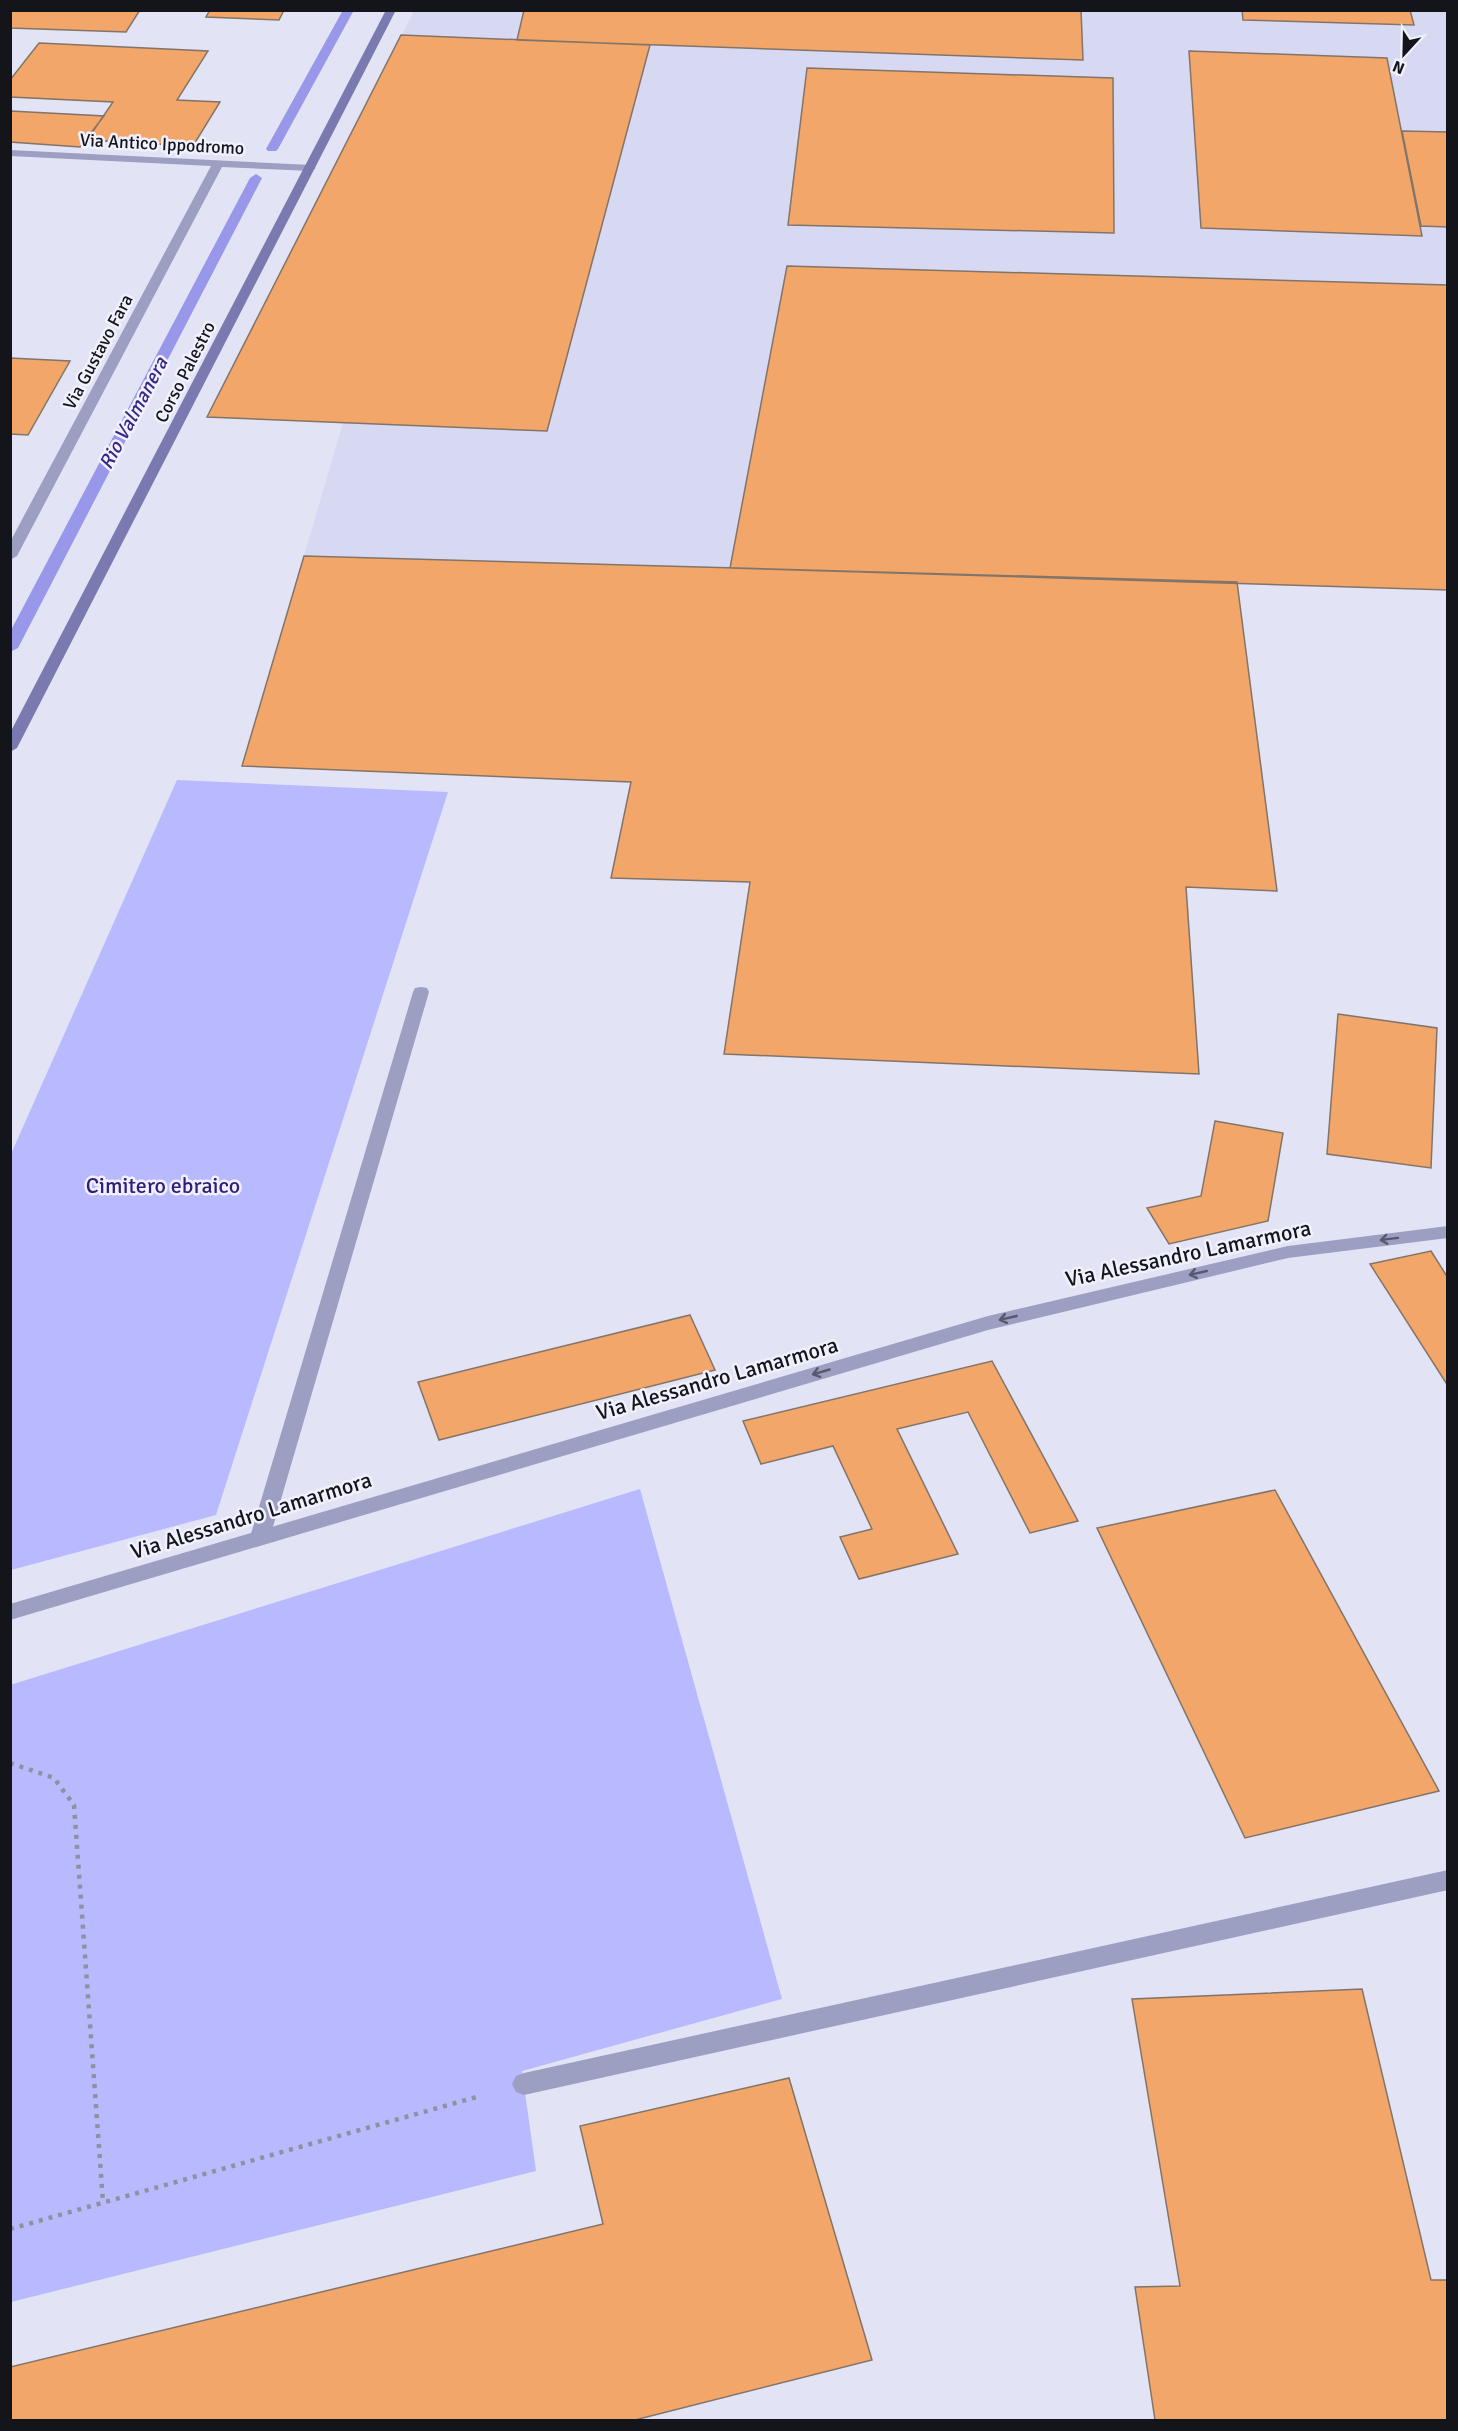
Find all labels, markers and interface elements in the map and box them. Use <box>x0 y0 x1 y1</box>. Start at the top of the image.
north arrow <box>1374 24 1434 84</box>
text: N <box>1390 56 1408 78</box>
street label: Via Antico Ippodromo <box>79 129 245 159</box>
street label: Via Gustavo Fara <box>58 291 138 413</box>
street label: Corso Palestro <box>150 318 220 426</box>
water label: Rio Valmanera <box>93 352 174 474</box>
park label: Cimitero ebraico <box>86 1172 240 1199</box>
street label: Via Alessandro Lamarmora <box>1063 1214 1313 1293</box>
one-way arrow <box>1380 1234 1400 1245</box>
one-way arrow <box>1188 1268 1207 1280</box>
one-way arrow <box>999 1313 1018 1325</box>
street label: Via Alessandro Lamarmora <box>593 1331 841 1426</box>
one-way arrow <box>812 1367 831 1378</box>
street label: Via Alessandro Lamarmora <box>127 1466 375 1565</box>

